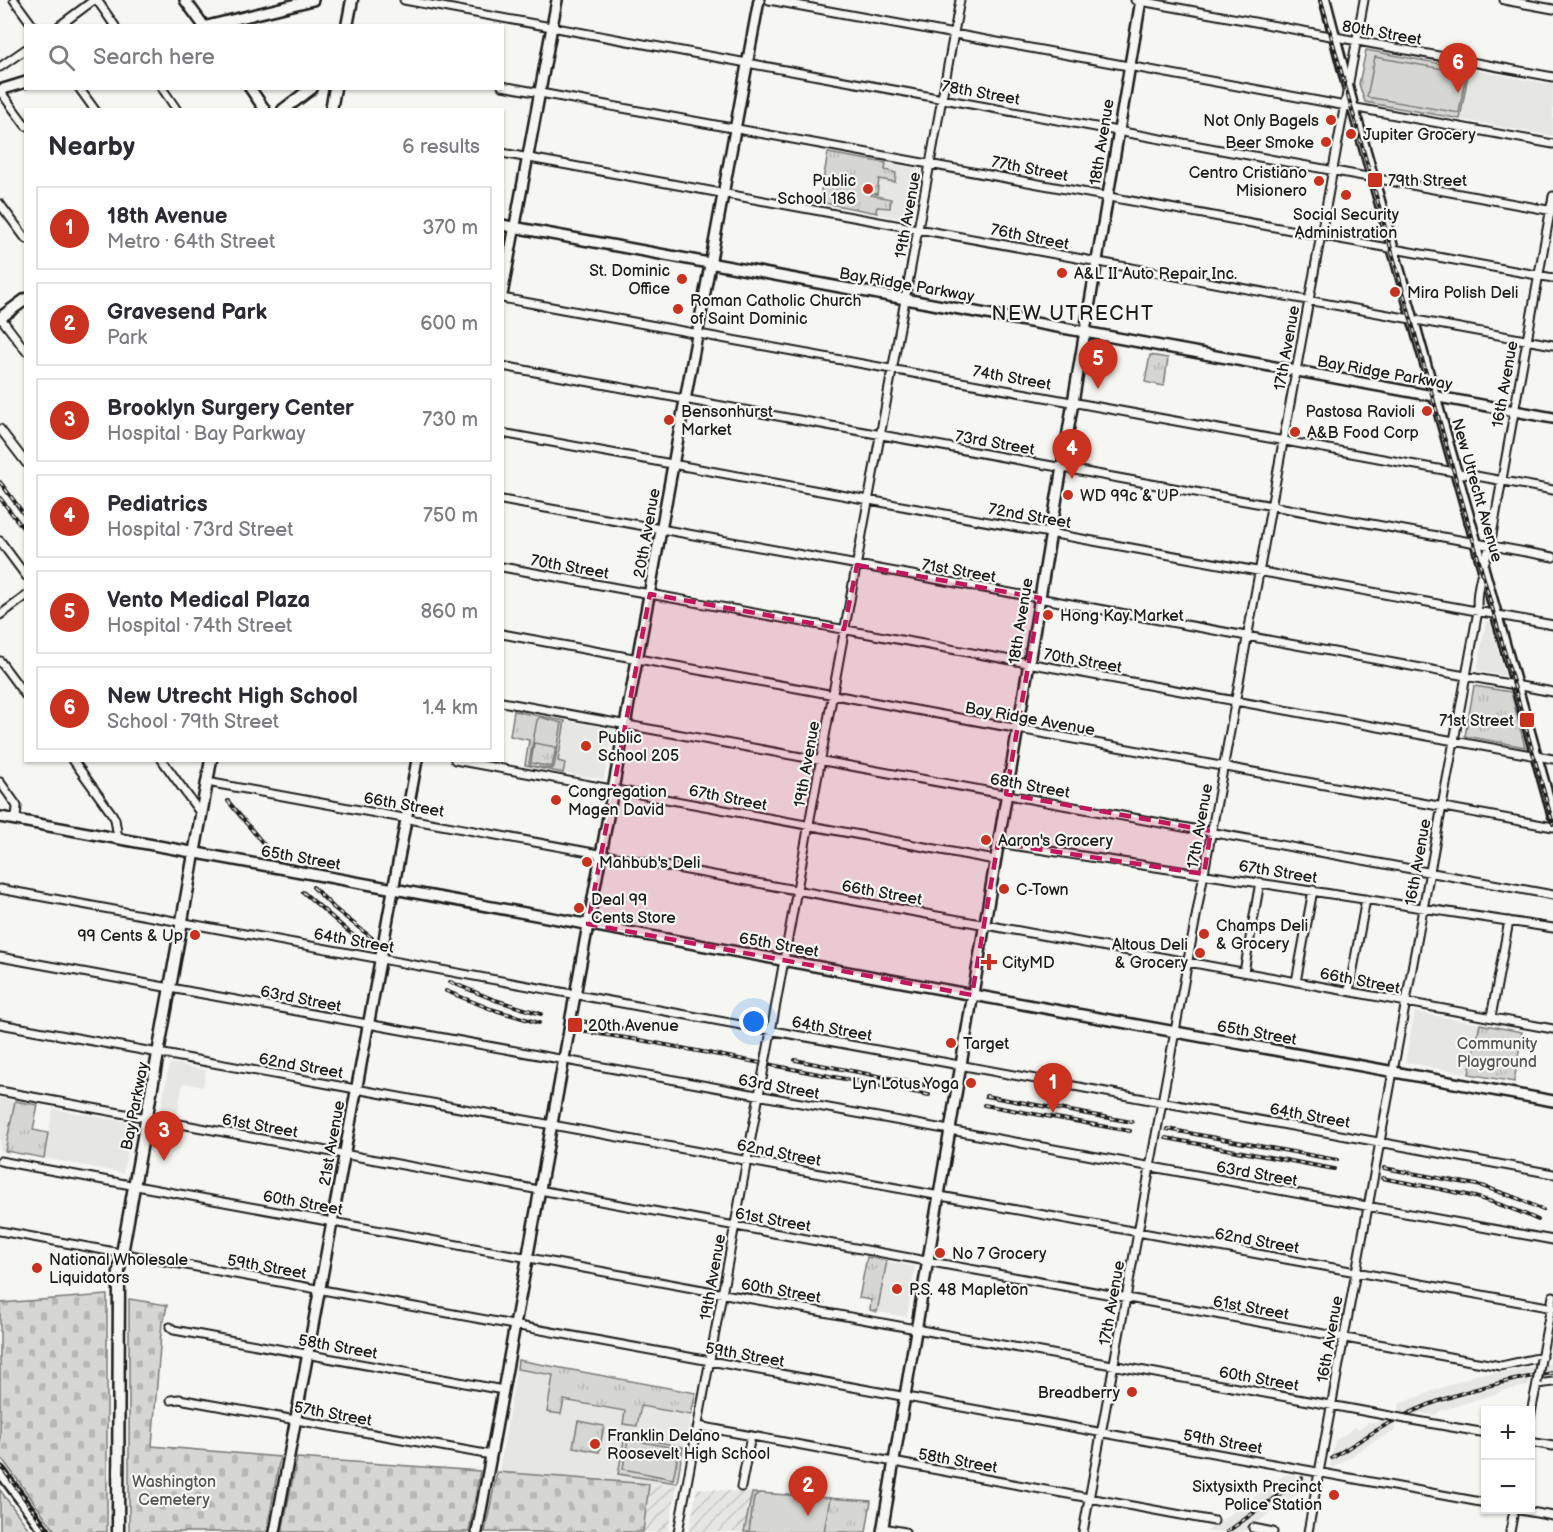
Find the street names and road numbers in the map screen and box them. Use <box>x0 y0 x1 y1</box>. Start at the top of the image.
street label: 80th Street <box>1340 17 1423 50</box>
street label: 78th Street <box>940 77 1021 110</box>
street label: 18th Avenue <box>1086 97 1119 187</box>
street label: 77th Street <box>990 153 1070 186</box>
street label: 19th Avenue <box>892 170 925 260</box>
street label: 76th Street <box>989 221 1071 254</box>
street label: Bay Ridge Parkway <box>838 264 977 307</box>
street label: 17th Avenue <box>1271 304 1304 392</box>
street label: 16th Avenue <box>1489 339 1523 429</box>
street label: Bay Ridge Parkway <box>1316 352 1455 395</box>
street label: 74th Street <box>971 362 1053 395</box>
street label: New Utrecht Avenue <box>1447 416 1506 565</box>
street label: 73rd Street <box>954 427 1036 460</box>
street label: 20th Avenue <box>630 486 665 580</box>
street label: 72nd Street <box>987 500 1073 533</box>
street label: 70th Street <box>529 551 610 584</box>
street label: 71st Street <box>920 556 997 587</box>
street label: 18th Avenue <box>1005 576 1038 666</box>
street label: 70th Street <box>1042 645 1123 678</box>
street label: Bay Ridge Avenue <box>963 699 1097 740</box>
street label: 19th Avenue <box>791 719 824 809</box>
street label: 68th Street <box>988 770 1071 803</box>
street label: 67th Street <box>687 782 769 815</box>
street label: 17th Avenue <box>1184 782 1217 870</box>
street label: 66th Street <box>362 789 445 822</box>
street label: 16th Avenue <box>1402 817 1436 907</box>
street label: 65th Street <box>259 842 342 875</box>
street label: 67th Street <box>1237 857 1319 888</box>
street label: 66th Street <box>840 877 923 910</box>
street label: 64th Street <box>312 925 395 958</box>
street label: 65th Street <box>737 929 820 962</box>
street label: 66th Street <box>1318 964 1401 999</box>
street label: 63rd Street <box>259 982 343 1017</box>
street label: 64th Street <box>790 1013 873 1046</box>
street label: 65th Street <box>1215 1017 1298 1050</box>
street label: 62nd Street <box>257 1050 344 1083</box>
street label: Bay Parkway <box>118 1060 153 1152</box>
street label: 63rd Street <box>737 1071 821 1104</box>
street label: 21st Avenue <box>316 1099 349 1187</box>
street label: 64th Street <box>1268 1100 1351 1133</box>
street label: 61st Street <box>220 1110 299 1143</box>
street label: 62nd Street <box>735 1136 822 1171</box>
street label: 63rd Street <box>1215 1158 1299 1191</box>
street label: 60th Street <box>261 1187 344 1220</box>
street label: 61st Street <box>733 1204 812 1237</box>
street label: 62nd Street <box>1213 1225 1300 1258</box>
street label: 19th Avenue <box>697 1232 730 1322</box>
street label: 59th Street <box>226 1251 308 1284</box>
street label: 17th Avenue <box>1096 1259 1129 1347</box>
street label: 60th Street <box>739 1275 822 1308</box>
street label: 61st Street <box>1211 1292 1290 1325</box>
street label: 16th Avenue <box>1314 1294 1348 1384</box>
street label: 58th Street <box>297 1331 379 1364</box>
street label: 59th Street <box>704 1339 786 1372</box>
street label: 60th Street <box>1217 1363 1300 1396</box>
street label: 57th Street <box>292 1398 373 1431</box>
street label: 59th Street <box>1182 1426 1264 1459</box>
street label: 58th Street <box>917 1445 999 1478</box>

